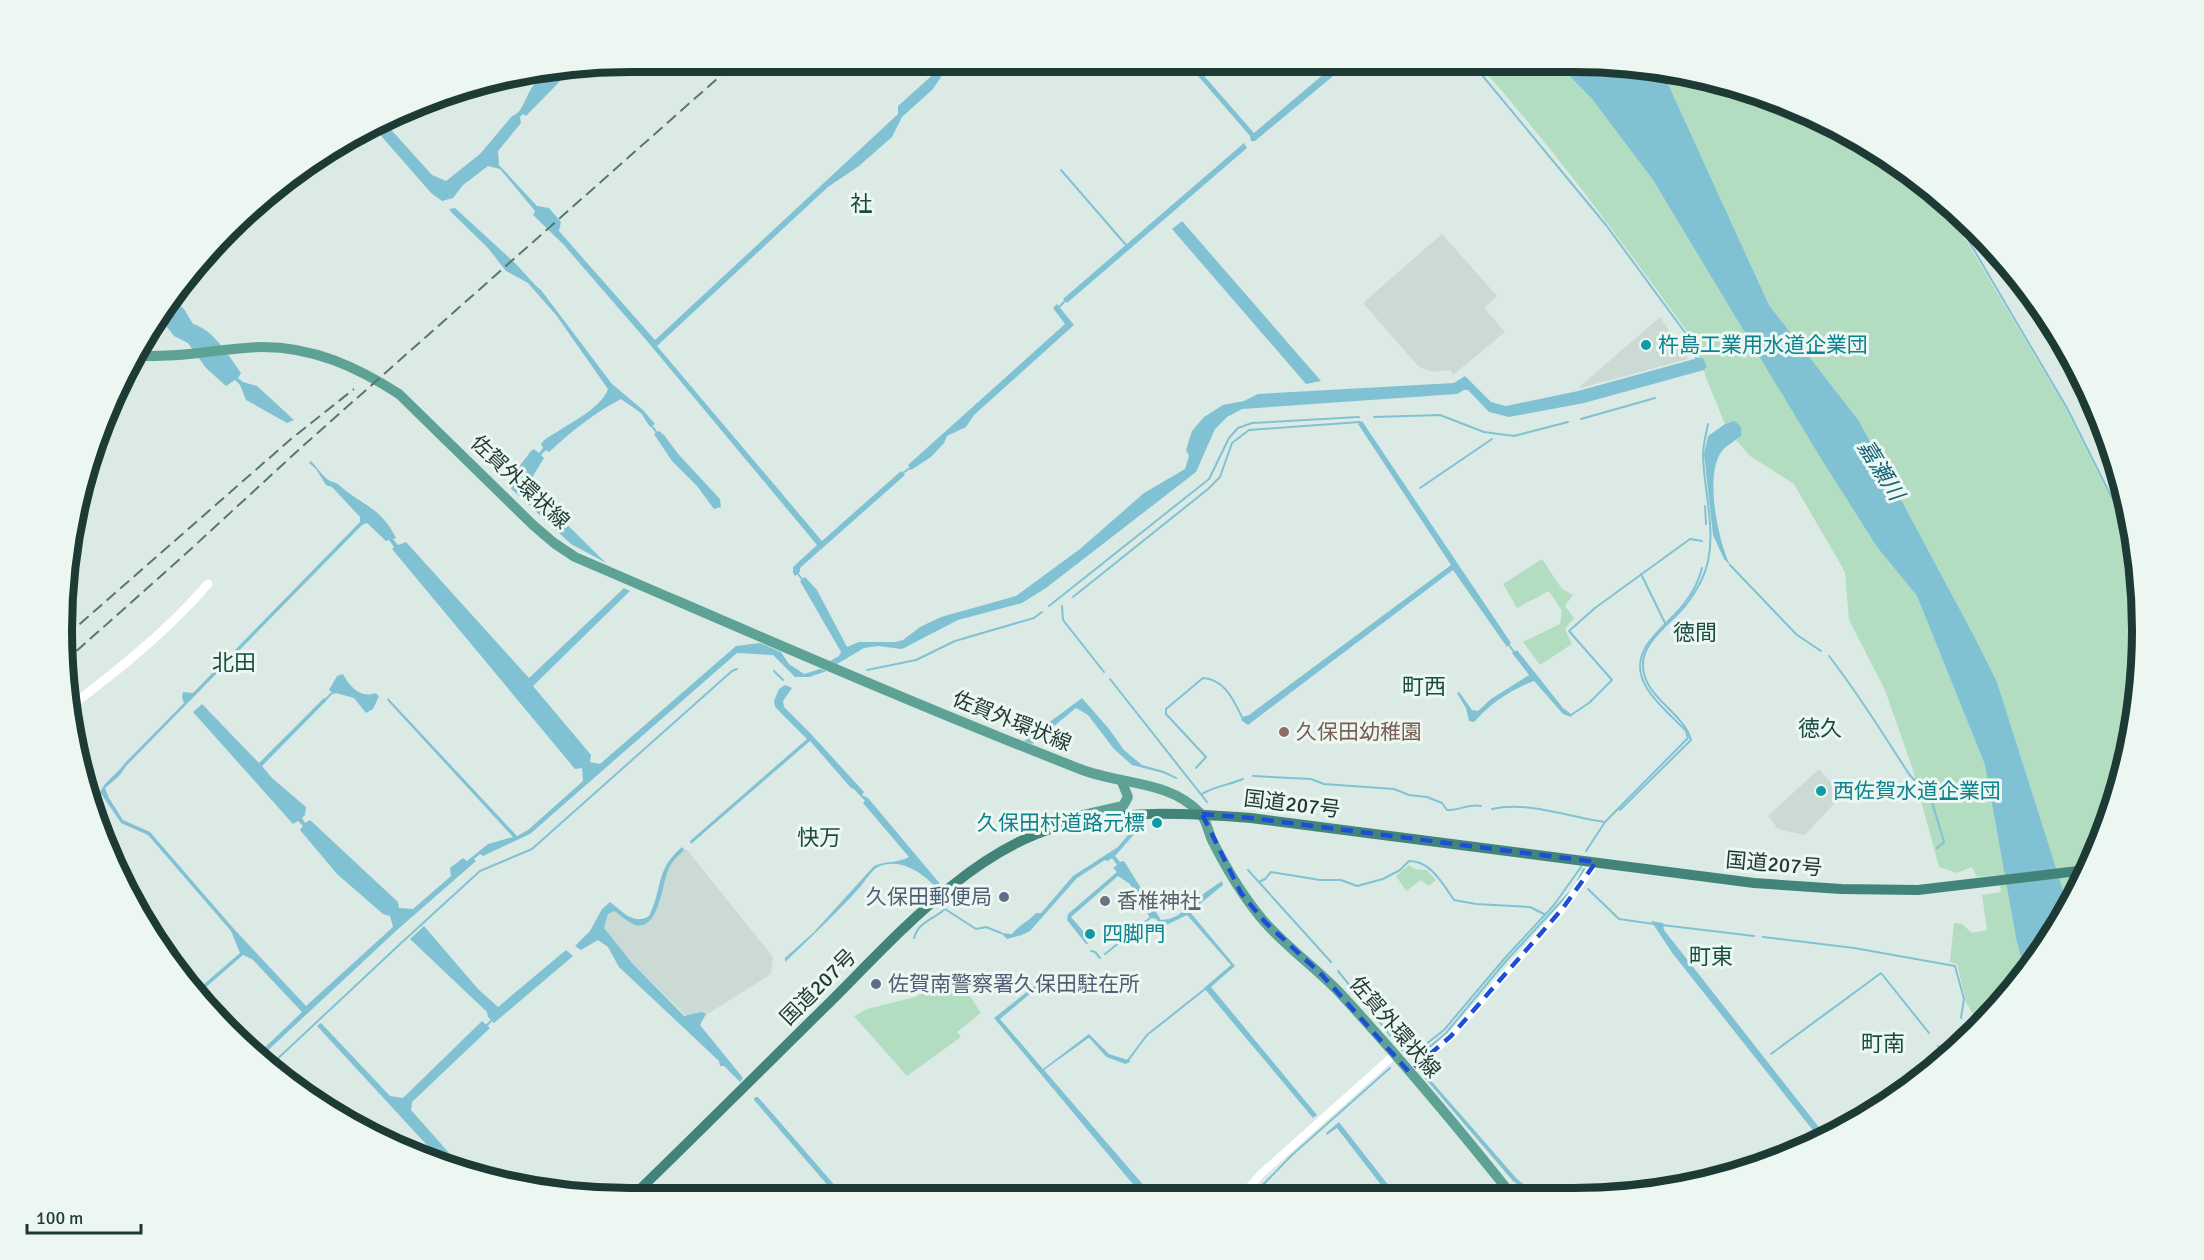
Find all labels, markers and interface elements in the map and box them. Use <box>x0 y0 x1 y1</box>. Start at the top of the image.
district label: 社 <box>850 190 872 217</box>
place label: 杵島工業用水道企業団 <box>1658 332 1868 358</box>
marker: 杵島工業用水道企業団 <box>1639 338 1653 352</box>
street label: 佐賀外環状線 <box>465 430 575 534</box>
water label: 嘉瀬川 <box>1852 435 1911 507</box>
district label: 徳間 <box>1673 619 1717 646</box>
district label: 北田 <box>212 649 256 676</box>
district label: 町西 <box>1402 673 1446 700</box>
street label: 佐賀外環状線 <box>949 685 1075 757</box>
district label: 徳久 <box>1798 715 1842 742</box>
place label: 久保田幼稚園 <box>1296 719 1422 745</box>
marker: 久保田幼稚園 <box>1277 725 1291 739</box>
place label: 西佐賀水道企業団 <box>1833 778 2001 804</box>
marker: 西佐賀水道企業団 <box>1814 784 1828 798</box>
street label: 国道207号 <box>1242 785 1342 823</box>
place label: 久保田村道路元標 <box>977 810 1145 836</box>
marker: 久保田村道路元標 <box>1150 816 1164 830</box>
district label: 快万 <box>797 824 841 851</box>
street label: 国道207号 <box>1725 847 1823 881</box>
place label: 久保田郵便局 <box>866 884 992 910</box>
place label: 香椎神社 <box>1117 888 1201 914</box>
marker: 久保田郵便局 <box>997 890 1011 904</box>
marker: 香椎神社 <box>1098 894 1112 908</box>
place label: 四脚門 <box>1102 921 1165 947</box>
marker: 四脚門 <box>1083 927 1097 941</box>
district label: 町東 <box>1689 943 1733 970</box>
street label: 国道207号 <box>775 944 861 1030</box>
place label: 佐賀南警察署久保田駐在所 <box>888 971 1140 997</box>
street label: 佐賀外環状線 <box>1344 971 1446 1083</box>
marker: 佐賀南警察署久保田駐在所 <box>869 977 883 991</box>
district label: 町南 <box>1861 1030 1905 1057</box>
scale bar <box>27 1197 141 1235</box>
text: 100 m <box>36 1207 83 1229</box>

